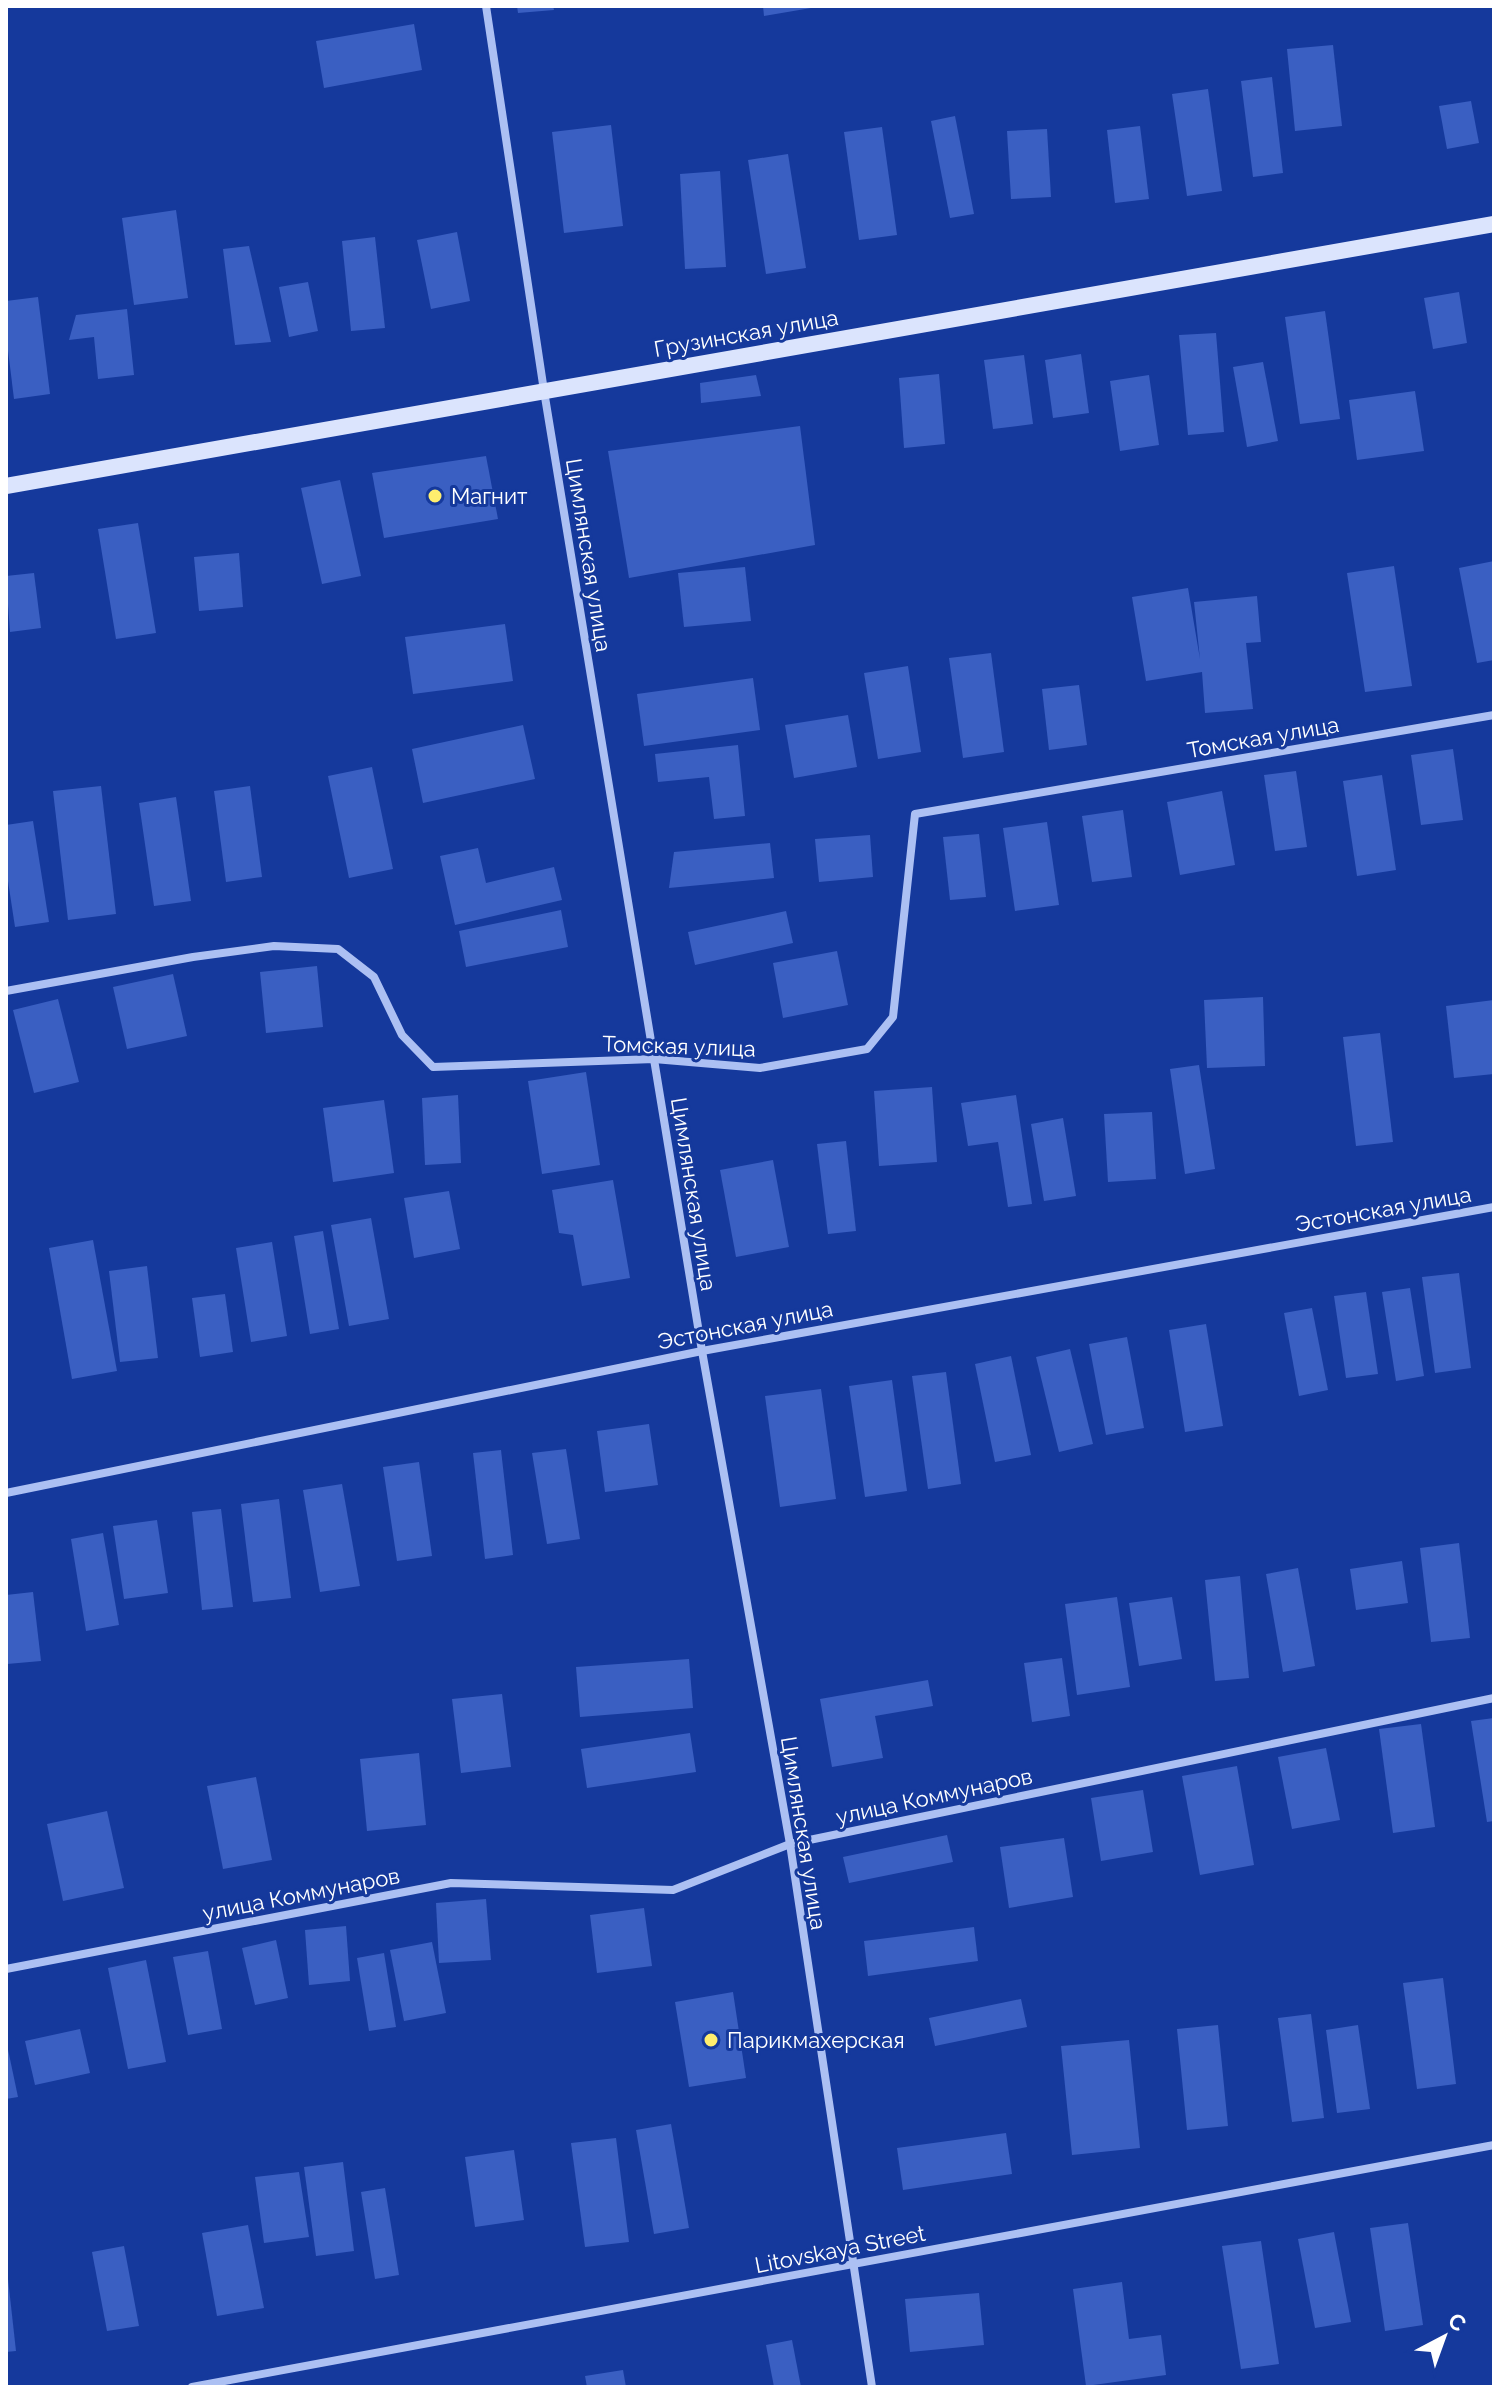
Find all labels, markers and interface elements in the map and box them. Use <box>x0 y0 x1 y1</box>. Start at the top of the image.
street label: Грузинская улица <box>652 304 840 362</box>
street label: Цимлянская улица <box>561 456 617 654</box>
place label: Магнит <box>451 483 528 509</box>
marker: Магнит <box>426 487 444 505</box>
street label: Томская улица <box>1185 711 1341 763</box>
street label: Томская улица <box>602 1030 756 1062</box>
street label: Цимлянская улица <box>666 1095 722 1293</box>
street label: Эстонская улица <box>1293 1181 1473 1237</box>
street label: Эстонская улица <box>655 1295 835 1355</box>
street label: Цимлянская улица <box>776 1734 832 1932</box>
street label: улица Коммунаров <box>833 1762 1035 1830</box>
street label: улица Коммунаров <box>200 1862 402 1926</box>
place label: Парикмахерская <box>727 2027 905 2053</box>
marker: Парикмахерская <box>702 2031 720 2049</box>
street label: Litovskaya Street <box>753 2220 928 2278</box>
north arrow <box>1404 2297 1484 2377</box>
text: С <box>1443 2307 1471 2337</box>

